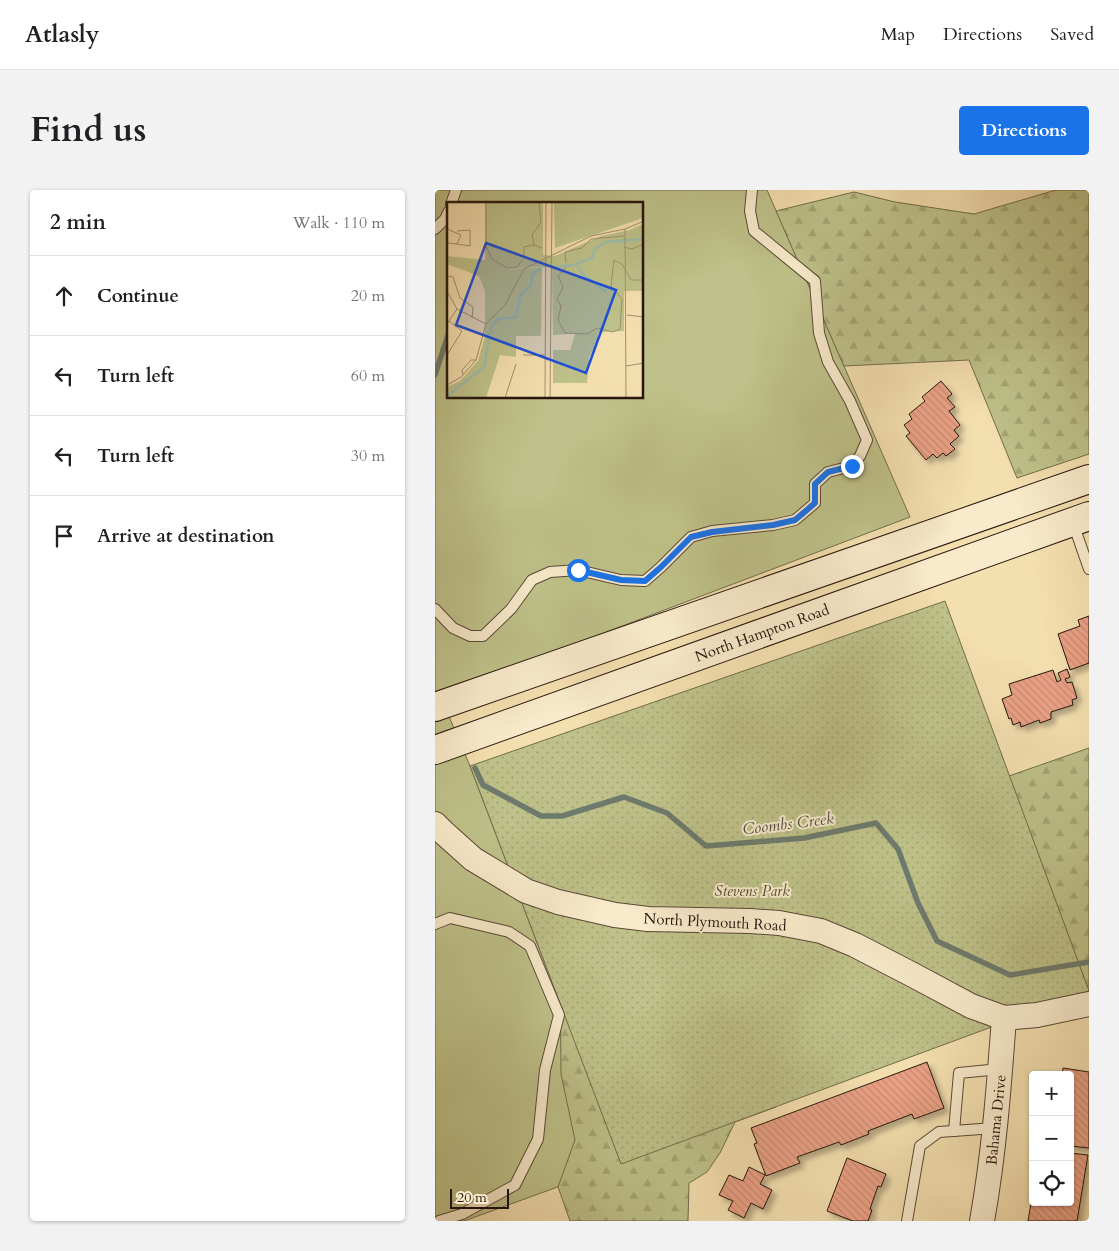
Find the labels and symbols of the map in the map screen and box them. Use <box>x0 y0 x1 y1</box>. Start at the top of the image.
inset map <box>447 202 644 399</box>
route end <box>841 455 864 478</box>
route start <box>567 559 590 582</box>
street label: North Hampton Road <box>692 599 832 667</box>
water label: Coombs Creek <box>741 807 835 840</box>
park label: Stevens Park <box>714 881 790 901</box>
street label: North Plymouth Road <box>643 908 787 936</box>
street label: Bahama Drive <box>981 1074 1011 1166</box>
scale bar <box>450 1186 509 1209</box>

